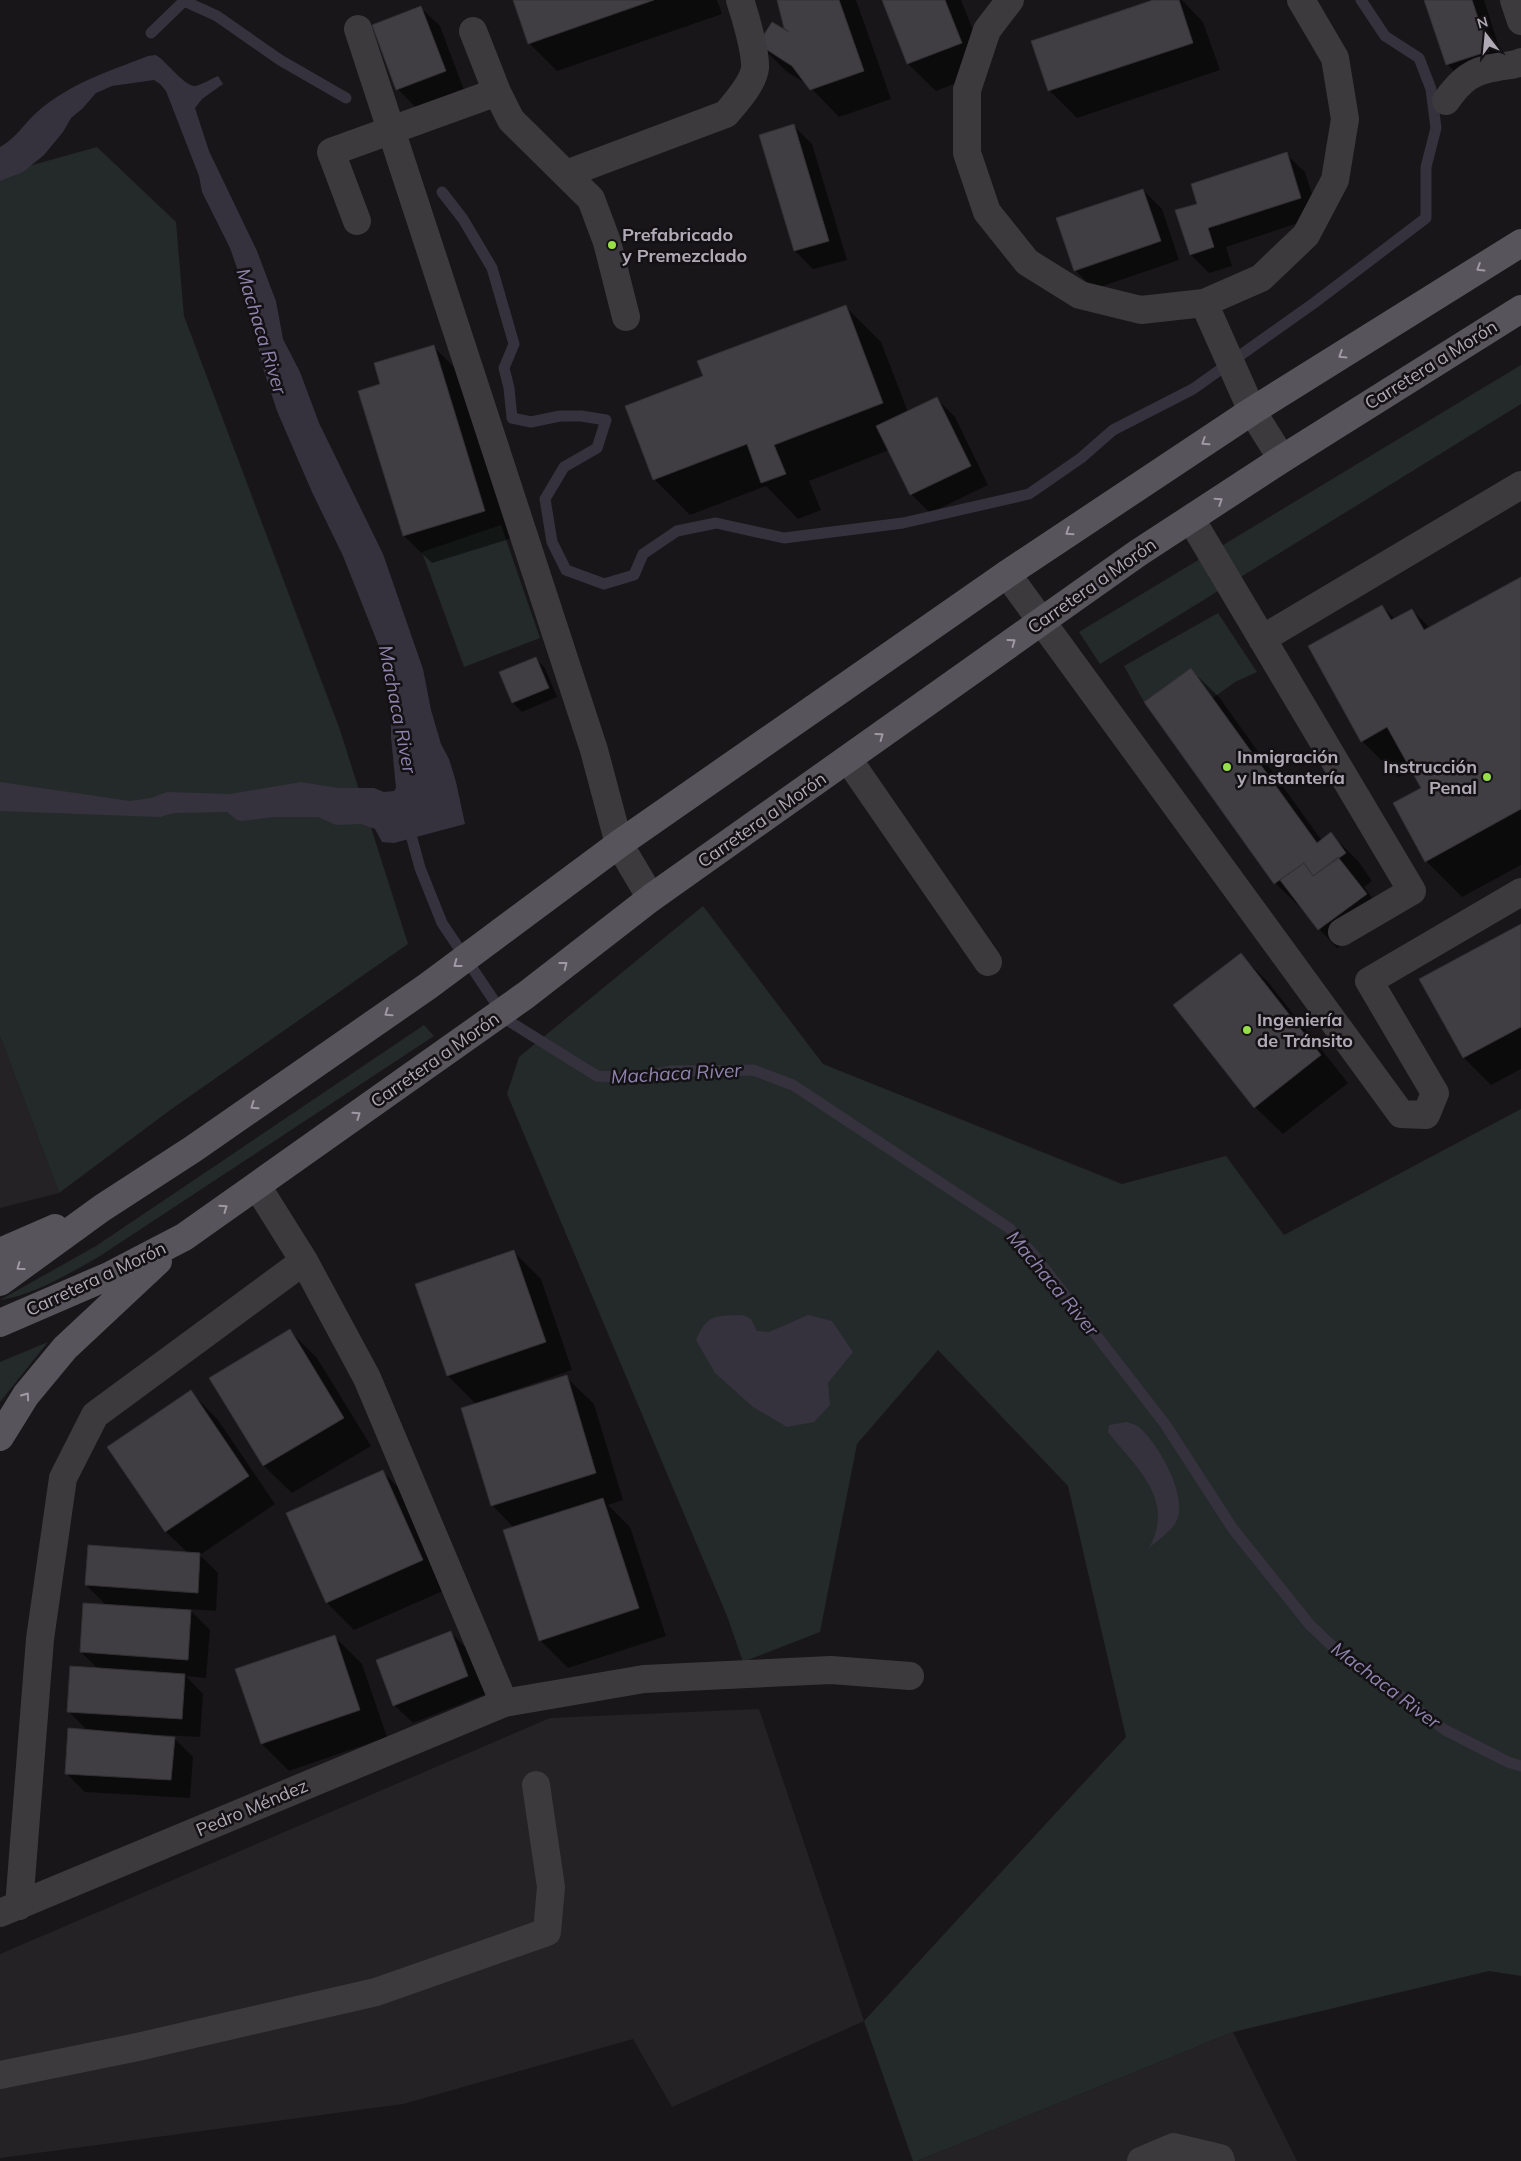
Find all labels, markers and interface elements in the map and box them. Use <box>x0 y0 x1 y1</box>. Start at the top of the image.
north arrow <box>1461 10 1511 60</box>
text: N <box>1475 12 1490 33</box>
place label: Prefabricado y Premezclado <box>621 223 747 267</box>
marker: Prefabricado y Premezclado <box>606 239 618 251</box>
one-way arrow <box>1476 262 1485 272</box>
water label: Machaca River <box>231 265 293 398</box>
street label: Carretera a Morón <box>1360 315 1501 415</box>
one-way arrow <box>1338 349 1348 358</box>
one-way arrow <box>1201 436 1210 445</box>
one-way arrow <box>1214 497 1223 507</box>
one-way arrow <box>1066 526 1075 535</box>
street label: Carretera a Morón <box>1023 533 1161 639</box>
one-way arrow <box>1006 639 1015 647</box>
water label: Machaca River <box>374 643 422 776</box>
one-way arrow <box>874 733 884 742</box>
place label: Inmigración y Instantería <box>1236 745 1345 789</box>
place label: Instrucción Penal <box>1383 755 1477 799</box>
marker: Inmigración y Instantería <box>1221 761 1233 773</box>
street label: Carretera a Morón <box>693 767 831 873</box>
marker: Instrucción Penal <box>1481 771 1493 783</box>
one-way arrow <box>454 959 463 967</box>
one-way arrow <box>559 962 568 971</box>
street label: Carretera a Morón <box>366 1007 504 1113</box>
one-way arrow <box>384 1007 394 1016</box>
place label: Ingeniería de Tránsito <box>1257 1008 1353 1052</box>
marker: Ingeniería de Tránsito <box>1241 1024 1253 1036</box>
water label: Machaca River <box>610 1058 743 1088</box>
one-way arrow <box>251 1100 260 1109</box>
one-way arrow <box>351 1112 361 1121</box>
one-way arrow <box>219 1205 228 1215</box>
water label: Machaca River <box>1002 1225 1105 1341</box>
street label: Carretera a Morón <box>22 1236 170 1321</box>
one-way arrow <box>16 1261 26 1270</box>
one-way arrow <box>20 1392 29 1402</box>
water label: Machaca River <box>1327 1636 1446 1734</box>
street label: Pedro Méndez <box>193 1774 311 1841</box>

